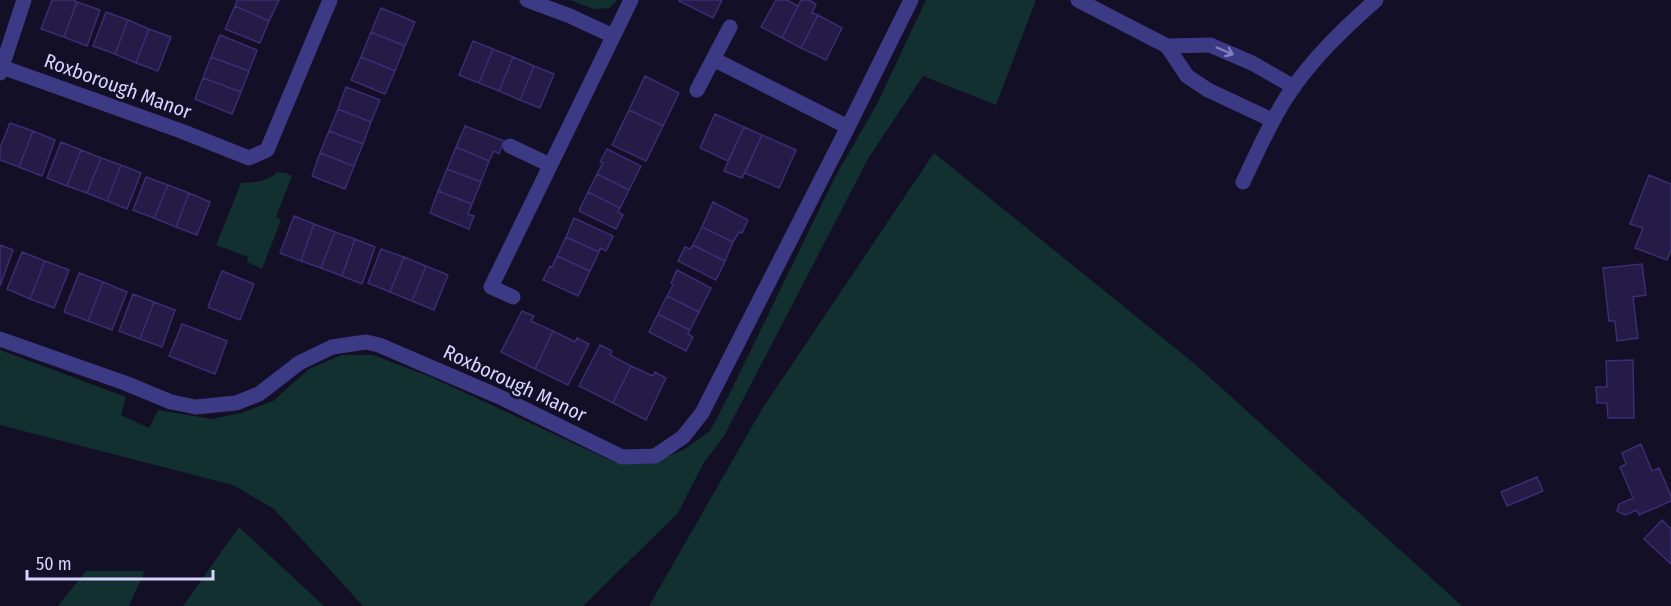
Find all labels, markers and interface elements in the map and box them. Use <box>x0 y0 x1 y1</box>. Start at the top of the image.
one-way arrow <box>1215 46 1233 57</box>
street label: Roxborough Manor <box>41 48 195 124</box>
street label: Roxborough Manor <box>440 339 590 427</box>
scale bar <box>27 543 213 581</box>
text: 50 m <box>36 553 72 575</box>

